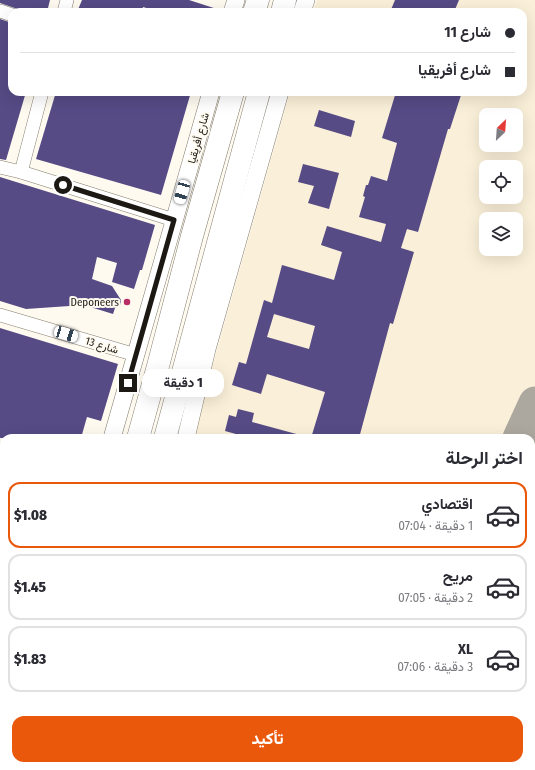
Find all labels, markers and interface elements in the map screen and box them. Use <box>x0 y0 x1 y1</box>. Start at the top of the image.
text: شارع 11 <box>444 23 491 41</box>
text: شارع أفريقيا <box>418 61 491 79</box>
north arrow <box>479 108 523 152</box>
map controls <box>479 108 523 256</box>
street label: شارع أفريقيا <box>185 111 213 165</box>
button: locate <box>479 160 523 204</box>
route start <box>54 176 72 194</box>
car <box>173 179 191 205</box>
button: layers <box>479 212 523 256</box>
place label: Deponeers <box>70 296 119 309</box>
marker: Deponeers <box>122 297 132 307</box>
car <box>53 325 79 343</box>
street label: شارع 13 <box>83 334 120 358</box>
callout: 1 دقيقة <box>142 369 224 397</box>
route end <box>119 374 137 392</box>
text: 1 دقيقة <box>163 375 203 390</box>
text: اختر الرحلة <box>445 447 523 469</box>
text: اقتصادي <box>421 495 473 513</box>
icon: car <box>485 497 521 533</box>
text: $1.08 <box>14 506 47 524</box>
text: 1 دقيقة · 07:04 <box>398 518 473 533</box>
text: مريح <box>443 567 473 585</box>
icon: car <box>485 569 521 605</box>
text: $1.45 <box>14 578 46 596</box>
text: 2 دقيقة · 07:05 <box>398 590 473 605</box>
text: XL <box>458 640 473 658</box>
icon: car <box>485 641 521 677</box>
text: $1.83 <box>14 650 46 668</box>
text: 3 دقيقة · 07:06 <box>397 659 473 674</box>
button: تأكيد <box>12 716 523 762</box>

